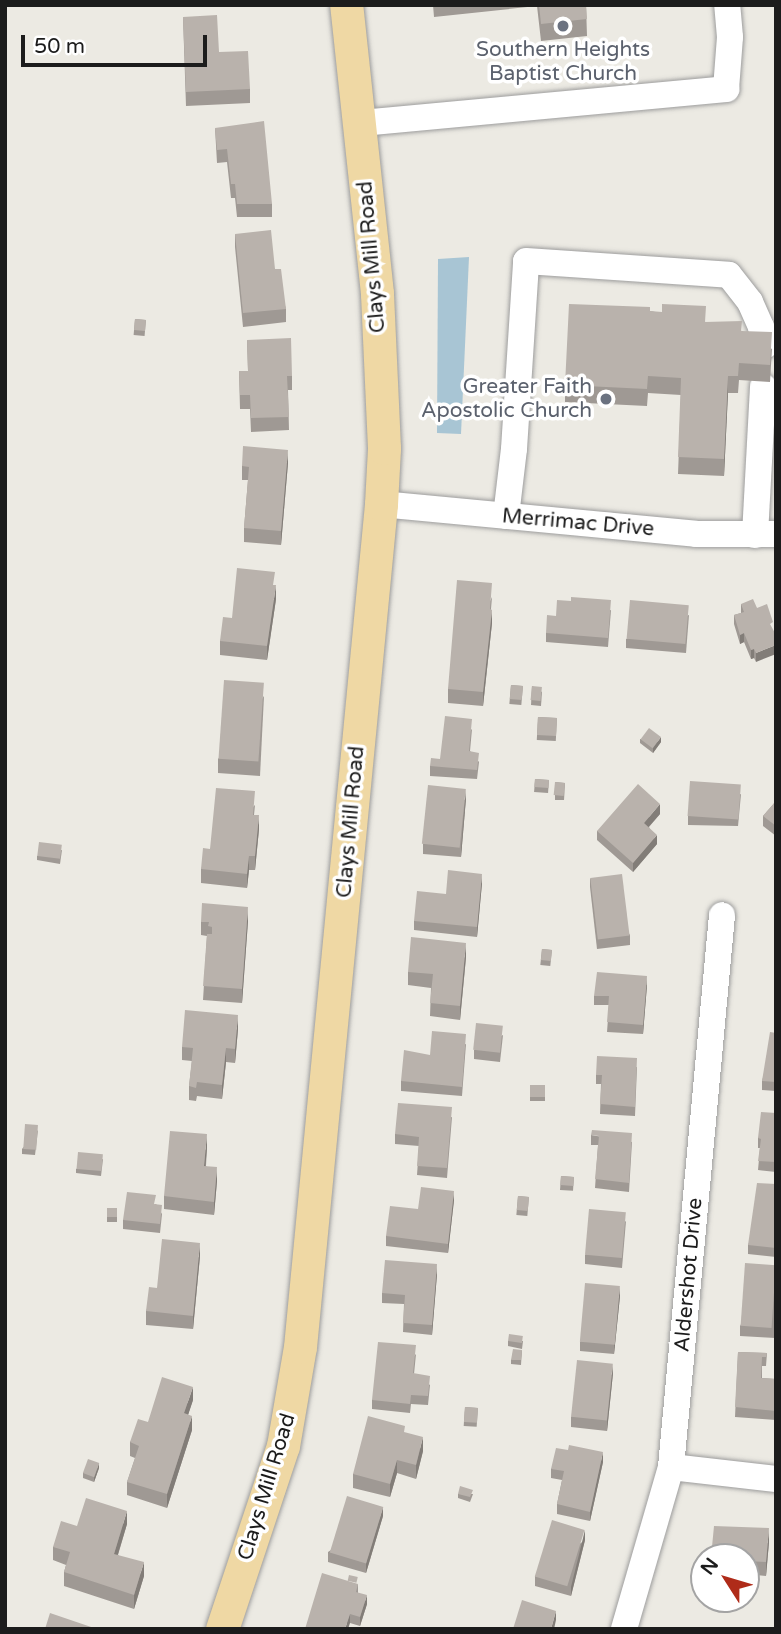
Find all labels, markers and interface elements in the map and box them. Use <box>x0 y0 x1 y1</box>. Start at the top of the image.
marker: Southern Heights Baptist Church <box>555 18 571 34</box>
scale bar <box>24 21 210 65</box>
text: 50 m <box>34 34 85 59</box>
place label: Southern Heights Baptist Church <box>476 37 650 87</box>
street label: Clays Mill Road <box>353 180 391 334</box>
place label: Greater Faith Apostolic Church <box>421 374 592 424</box>
marker: Greater Faith Apostolic Church <box>598 391 614 407</box>
street label: Merrimac Drive <box>501 504 655 542</box>
street label: Clays Mill Road <box>332 745 370 899</box>
street label: Aldershot Drive <box>670 1197 708 1353</box>
street label: Clays Mill Road <box>233 1411 301 1563</box>
north arrow <box>690 1543 760 1613</box>
text: N <box>696 1554 723 1579</box>

